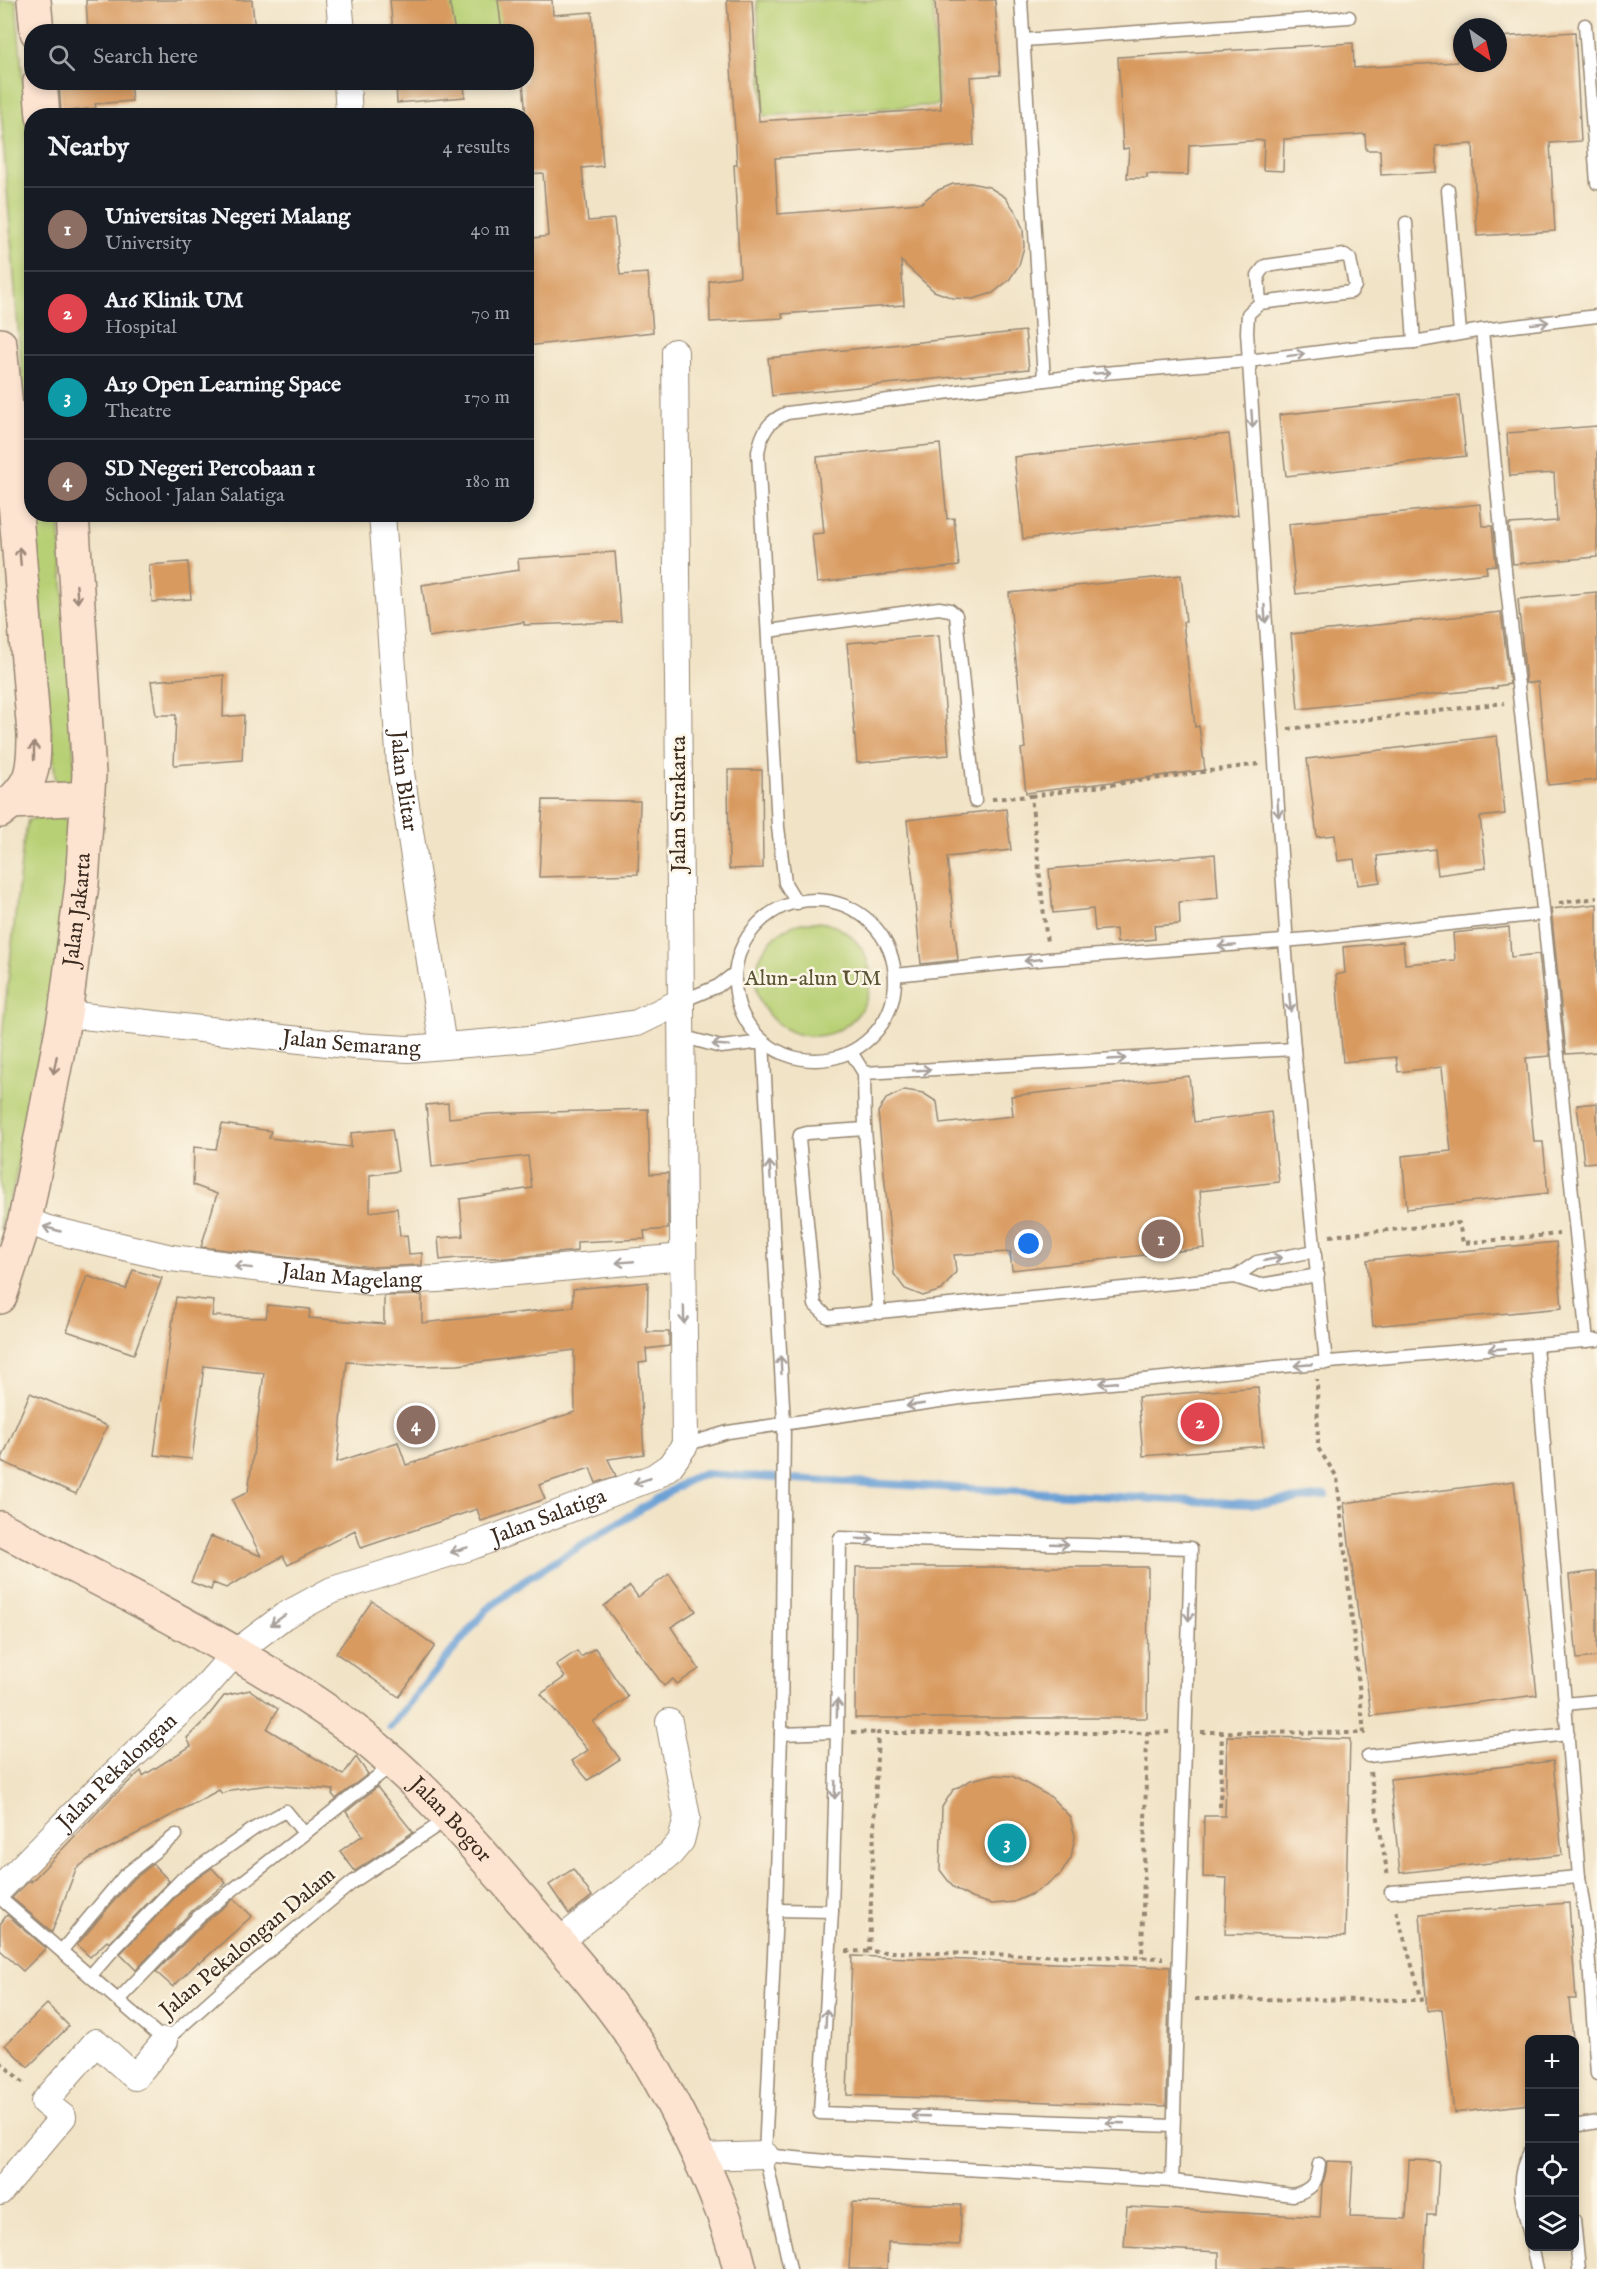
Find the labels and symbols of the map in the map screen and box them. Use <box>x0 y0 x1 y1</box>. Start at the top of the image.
north arrow <box>1453 18 1507 72</box>
one-way arrow <box>1529 317 1549 328</box>
one-way arrow <box>1286 349 1306 360</box>
one-way arrow <box>1092 367 1112 378</box>
one-way arrow <box>1246 409 1257 429</box>
one-way arrow <box>14 547 25 567</box>
one-way arrow <box>72 583 83 603</box>
one-way arrow <box>1260 603 1271 623</box>
street label: Jalan Blitar <box>383 727 424 834</box>
street label: Jalan Surakarta <box>665 735 693 875</box>
one-way arrow <box>28 741 40 761</box>
one-way arrow <box>1273 798 1284 818</box>
street label: Jalan Jakarta <box>57 851 98 971</box>
one-way arrow <box>1218 941 1238 952</box>
one-way arrow <box>1023 955 1043 966</box>
park label: Alun-alun UM <box>744 965 882 993</box>
one-way arrow <box>1285 992 1296 1012</box>
street label: Jalan Semarang <box>278 1024 423 1063</box>
one-way arrow <box>712 1039 732 1050</box>
one-way arrow <box>1106 1053 1126 1064</box>
one-way arrow <box>49 1054 60 1074</box>
one-way arrow <box>911 1064 931 1075</box>
one-way arrow <box>764 1160 775 1180</box>
pin: 1 <box>1142 1216 1180 1262</box>
one-way arrow <box>43 1223 62 1234</box>
your location <box>1014 1229 1043 1258</box>
one-way arrow <box>1263 1253 1282 1264</box>
street label: Jalan Magelang <box>277 1257 424 1296</box>
one-way arrow <box>616 1257 636 1268</box>
one-way arrow <box>233 1261 253 1272</box>
one-way arrow <box>678 1305 690 1325</box>
one-way arrow <box>1487 1343 1507 1354</box>
one-way arrow <box>775 1355 786 1375</box>
one-way arrow <box>1293 1360 1313 1371</box>
one-way arrow <box>1099 1378 1119 1389</box>
one-way arrow <box>905 1400 925 1411</box>
pin: 2 <box>1180 1400 1220 1444</box>
pin: 4 <box>396 1402 436 1448</box>
one-way arrow <box>633 1477 652 1488</box>
street label: Jalan Salatiga <box>484 1482 611 1553</box>
one-way arrow <box>855 1533 875 1544</box>
one-way arrow <box>1050 1538 1070 1550</box>
one-way arrow <box>450 1545 469 1556</box>
one-way arrow <box>1183 1601 1195 1621</box>
one-way arrow <box>271 1614 287 1626</box>
one-way arrow <box>831 1698 843 1718</box>
street label: Jalan Pekalongan <box>49 1707 184 1838</box>
street label: Jalan Bogor <box>401 1769 498 1869</box>
one-way arrow <box>829 1780 841 1800</box>
pin: 3 <box>988 1820 1026 1866</box>
street label: Jalan Pekalongan Dalam <box>152 1861 342 2027</box>
one-way arrow <box>820 2008 831 2028</box>
one-way arrow <box>911 2111 931 2122</box>
one-way arrow <box>1106 2118 1126 2129</box>

